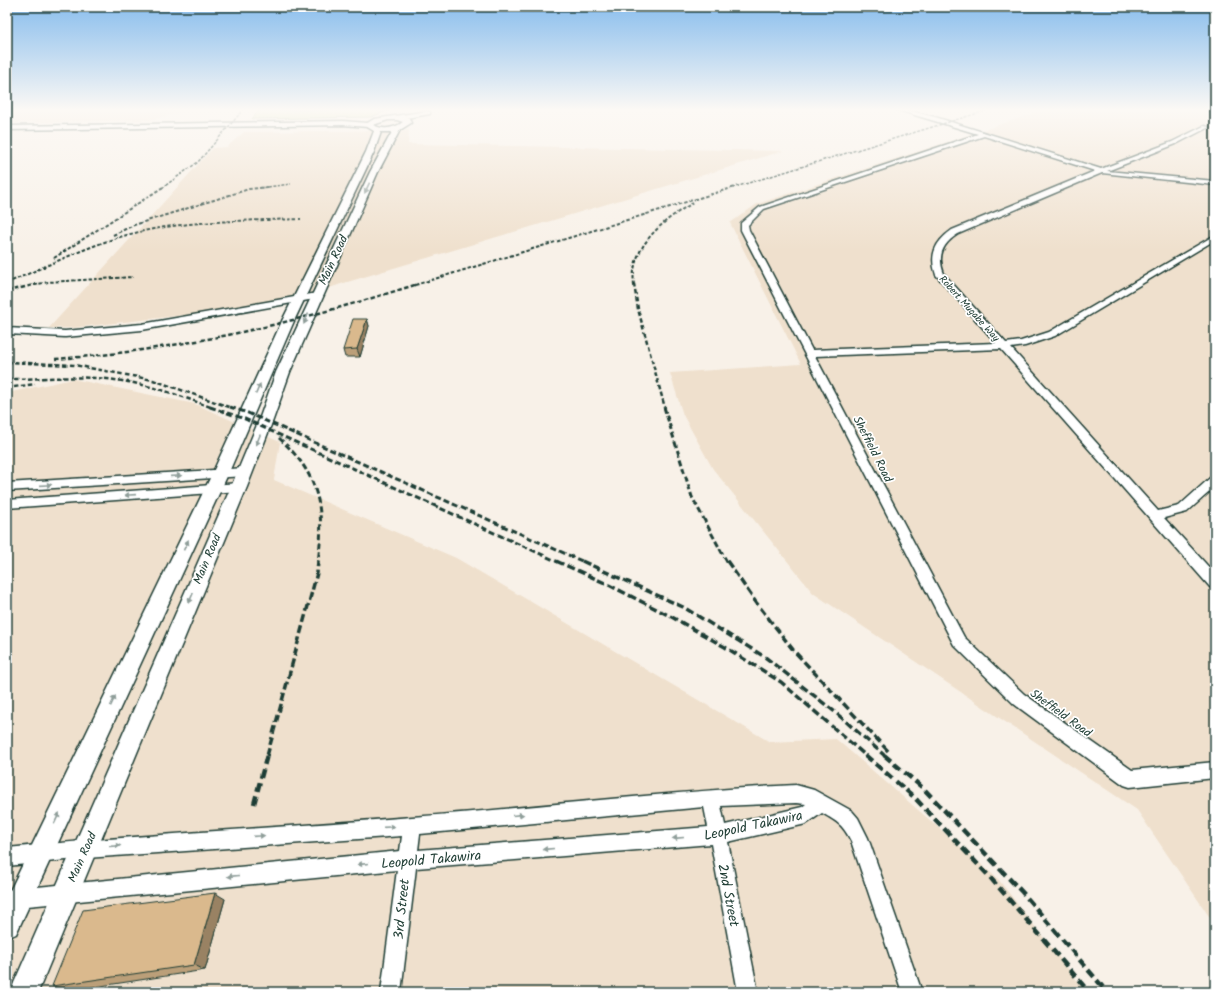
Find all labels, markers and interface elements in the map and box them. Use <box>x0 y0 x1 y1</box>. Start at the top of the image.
one-way arrow <box>363 183 369 195</box>
street label: Main Road <box>314 231 354 288</box>
street label: Robert Mugabe Way <box>935 272 1004 346</box>
one-way arrow <box>303 313 309 325</box>
one-way arrow <box>255 382 261 394</box>
street label: Sheffield Road <box>848 413 898 487</box>
one-way arrow <box>255 434 261 445</box>
one-way arrow <box>170 472 182 479</box>
one-way arrow <box>40 481 52 488</box>
one-way arrow <box>124 491 136 498</box>
street label: Main Road <box>188 530 227 587</box>
one-way arrow <box>184 539 190 551</box>
one-way arrow <box>187 592 193 604</box>
street label: Sheffield Road <box>1026 684 1096 743</box>
one-way arrow <box>110 695 116 707</box>
street label: Leopold Takawira <box>702 805 805 847</box>
one-way arrow <box>512 811 524 818</box>
one-way arrow <box>54 813 60 824</box>
one-way arrow <box>383 824 395 831</box>
street label: Main Road <box>63 828 102 885</box>
one-way arrow <box>253 833 265 840</box>
one-way arrow <box>672 835 684 842</box>
one-way arrow <box>109 843 121 850</box>
street label: Leopold Takawira <box>380 845 482 875</box>
one-way arrow <box>542 845 554 852</box>
one-way arrow <box>357 861 369 868</box>
street label: 2nd Street <box>711 862 745 929</box>
one-way arrow <box>227 873 239 880</box>
street label: 3rd Street <box>388 877 416 940</box>

